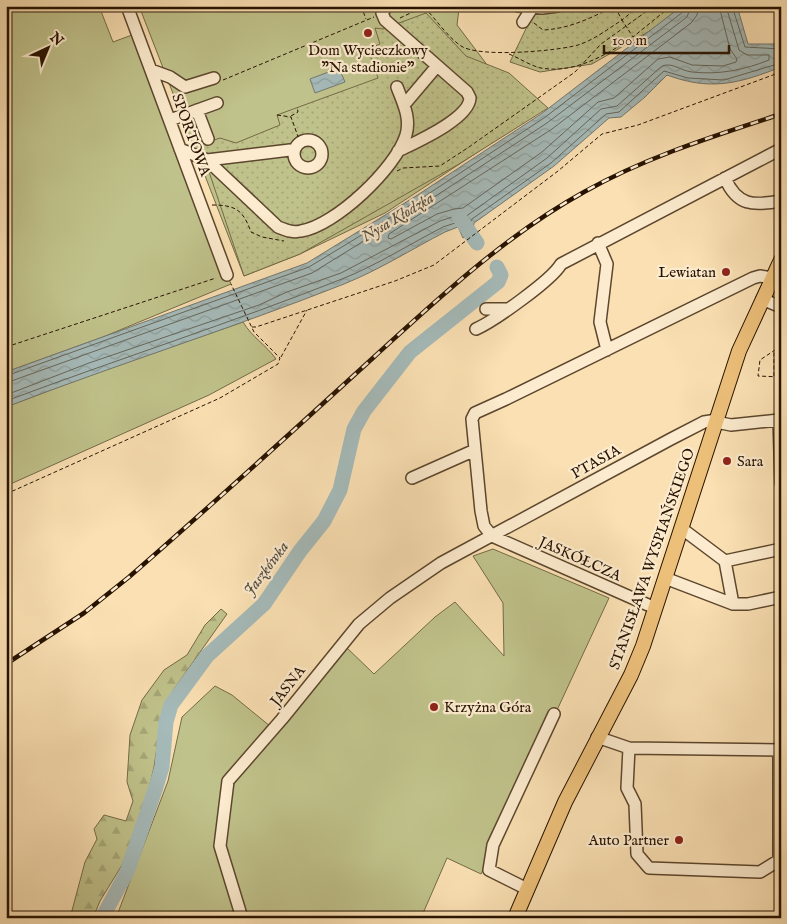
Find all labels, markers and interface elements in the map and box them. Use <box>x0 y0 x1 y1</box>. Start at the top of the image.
north arrow <box>22 22 72 72</box>
scale bar <box>604 22 730 54</box>
marker: Dom Wycieczkowy "Na stadionie" <box>362 27 374 39</box>
text: N <box>45 28 67 50</box>
text: 100 m <box>612 31 648 50</box>
place label: Dom Wycieczkowy "Na stadionie" <box>308 41 429 77</box>
street label: SPORTOWA <box>167 91 215 180</box>
water label: Nysa Kłodzka <box>358 188 438 248</box>
place label: Lewiatan <box>658 263 716 282</box>
marker: Lewiatan <box>720 266 732 278</box>
street label: PTASIA <box>568 440 625 483</box>
street label: STANISŁAWA WYSPIAŃSKIEGO <box>605 446 699 672</box>
place label: Sara <box>737 452 764 471</box>
marker: Sara <box>721 455 733 467</box>
street label: JASKÓŁCZA <box>534 532 625 586</box>
water label: Jaszkówka <box>240 538 294 600</box>
street label: JASNA <box>265 661 310 712</box>
place label: Krzyżna Góra <box>444 698 532 717</box>
marker: Krzyżna Góra <box>428 701 440 713</box>
place label: Auto Partner <box>588 831 669 850</box>
marker: Auto Partner <box>673 834 685 846</box>

